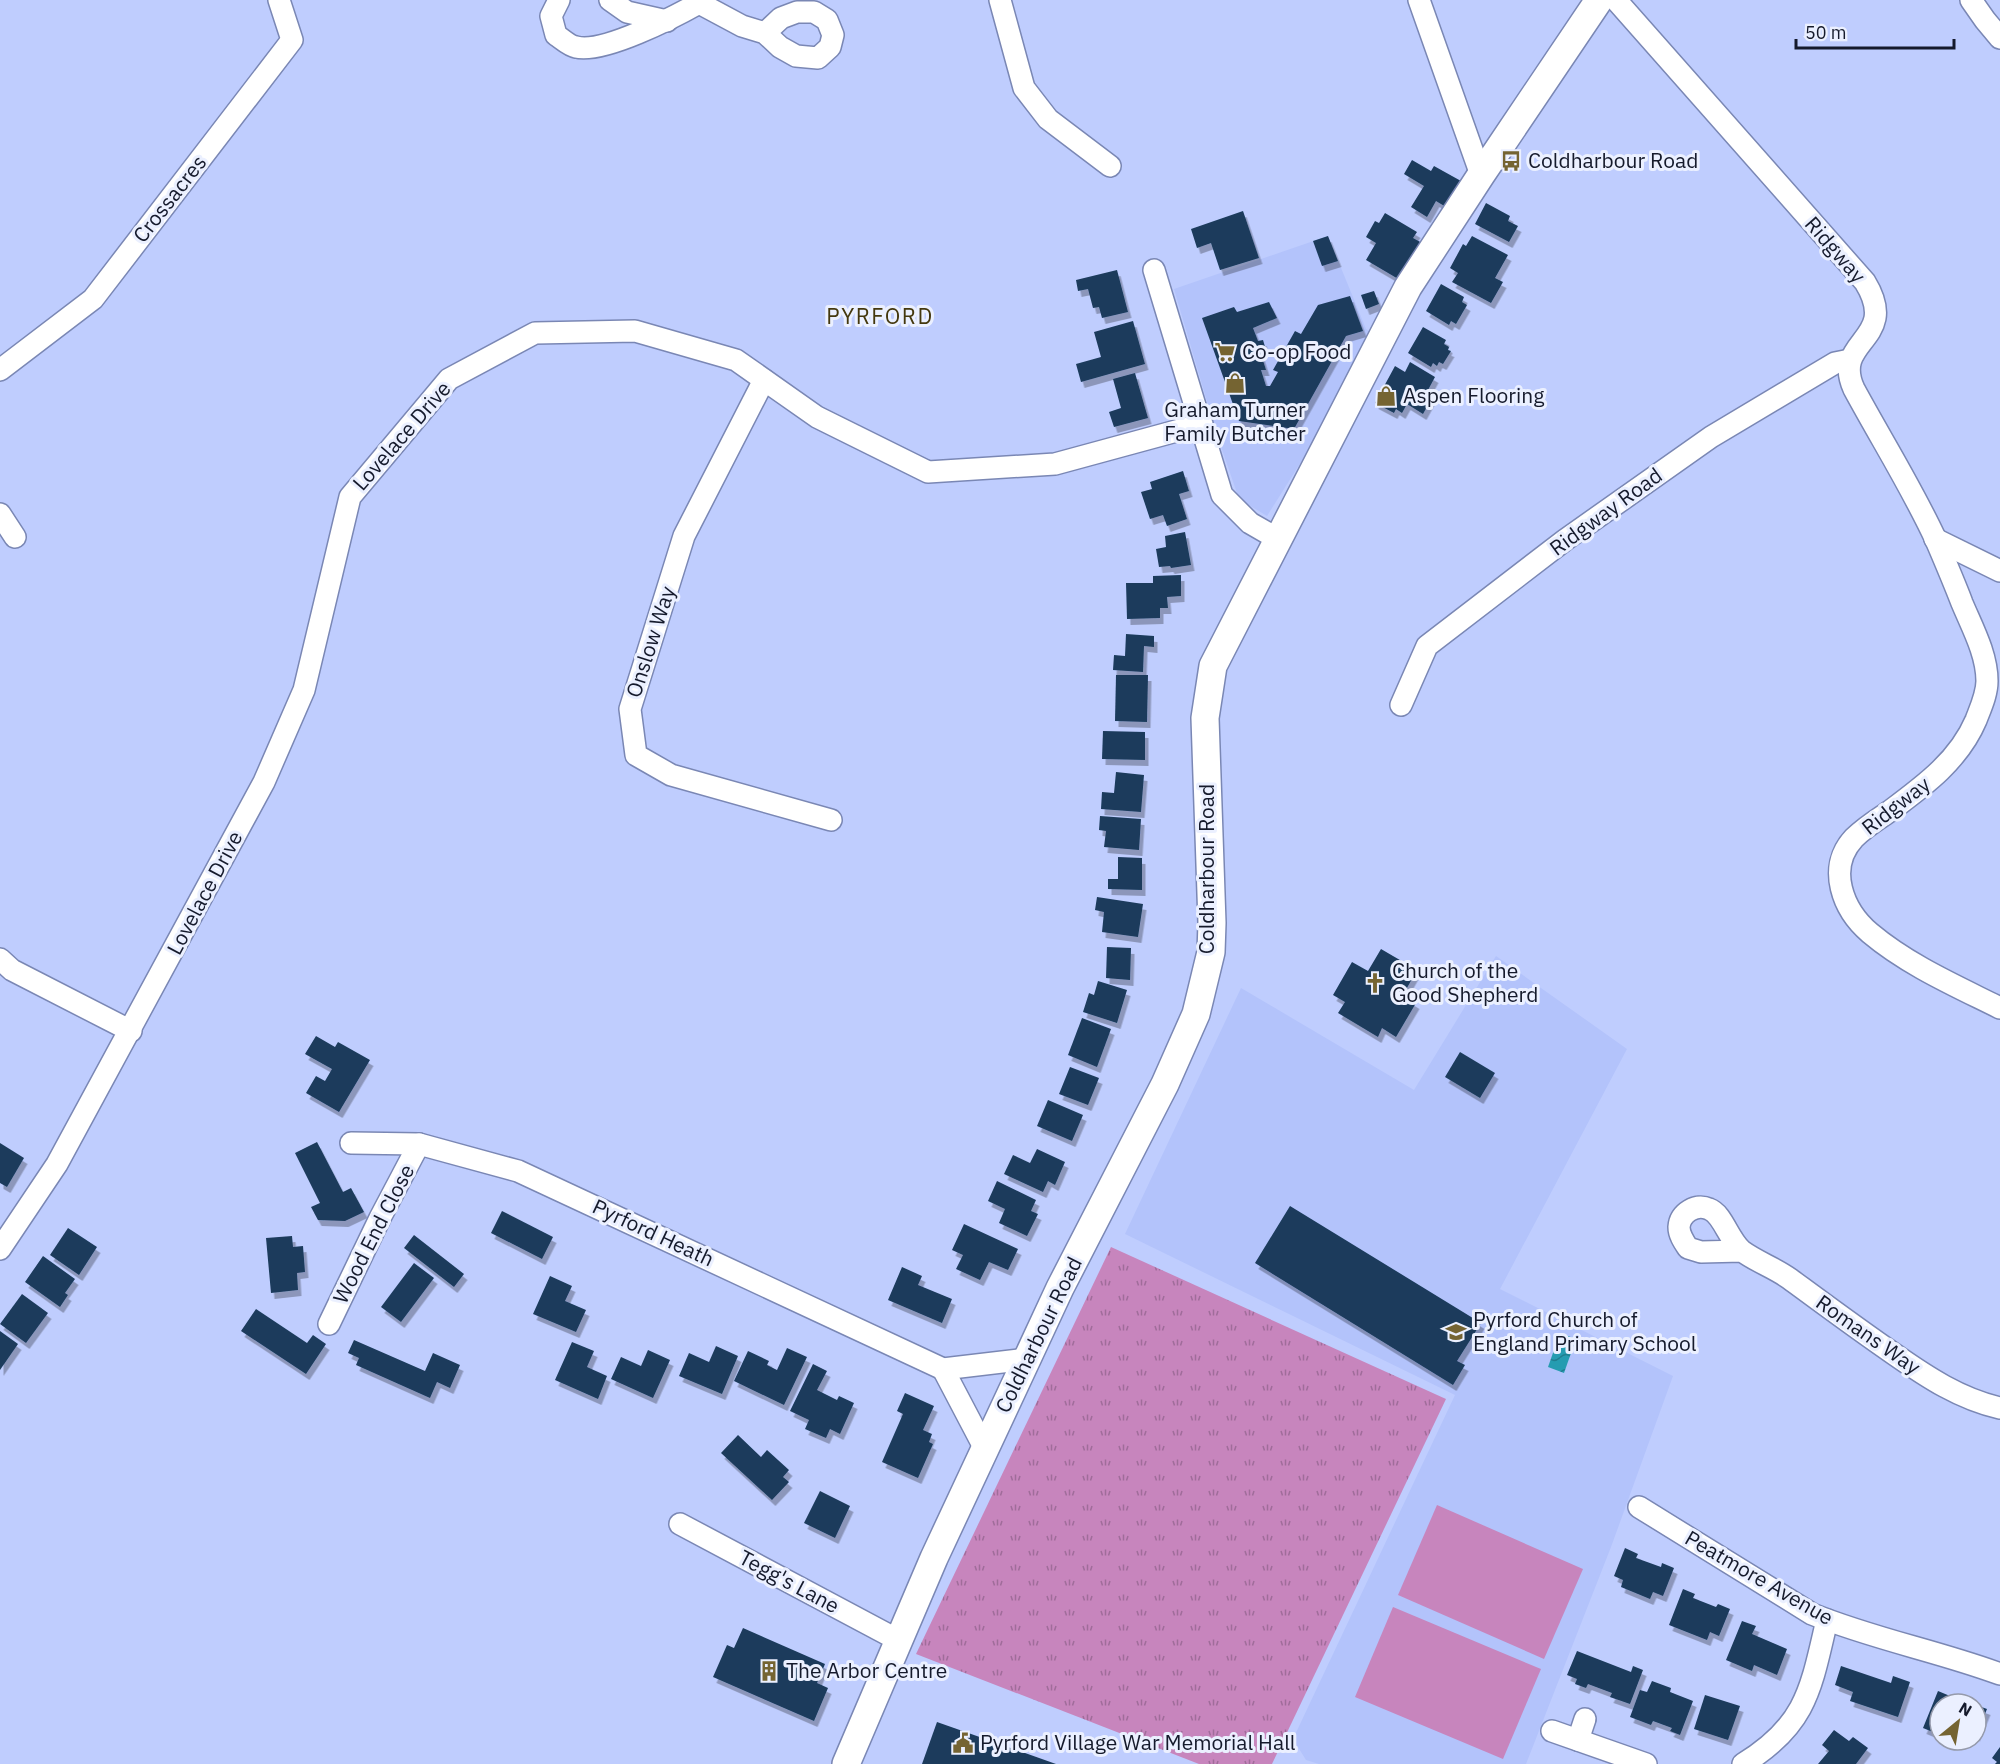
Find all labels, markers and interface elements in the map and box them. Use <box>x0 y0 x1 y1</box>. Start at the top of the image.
scale bar <box>1796 12 1954 50</box>
text: 50 m <box>1805 21 1847 44</box>
place label: Coldharbour Road <box>1528 146 1698 174</box>
street label: Crossacres <box>126 149 212 248</box>
bus stop icon: Coldharbour Road <box>1499 149 1523 173</box>
street label: Ridgway <box>1799 210 1873 289</box>
district label: PYRFORD <box>826 301 934 330</box>
place label: Co-op Food <box>1242 337 1351 365</box>
supermarket icon: Co-op Food <box>1213 340 1237 364</box>
shop icon: Graham Turner Family Butcher <box>1223 371 1247 395</box>
street label: Lovelace Drive <box>346 375 456 496</box>
place label: Aspen Flooring <box>1403 381 1544 409</box>
shop icon: Aspen Flooring <box>1374 384 1398 408</box>
place label: Graham Turner Family Butcher <box>1164 395 1306 447</box>
street label: Ridgway Road <box>1543 461 1667 562</box>
street label: Onslow Way <box>619 582 681 701</box>
street label: Ridgway <box>1855 769 1936 841</box>
street label: Coldharbour Road <box>1192 784 1220 954</box>
street label: Lovelace Drive <box>160 826 248 959</box>
place label: Church of the Good Shepherd <box>1392 956 1538 1008</box>
church icon: Church of the Good Shepherd <box>1363 971 1387 995</box>
street label: Wood End Close <box>326 1159 420 1308</box>
street label: Pyrford Heath <box>588 1192 719 1272</box>
street label: Coldharbour Road <box>988 1252 1088 1417</box>
street label: Romans Way <box>1811 1288 1927 1381</box>
place label: Pyrford Church of England Primary School <box>1473 1305 1697 1357</box>
school or university icon: Pyrford Church of England Primary School <box>1444 1320 1468 1344</box>
street label: Peatmore Avenue <box>1680 1523 1839 1631</box>
street label: Tegg's Lane <box>734 1543 845 1619</box>
place label: The Arbor Centre <box>786 1656 947 1684</box>
building icon: The Arbor Centre <box>757 1659 781 1683</box>
north arrow <box>1928 1692 1988 1752</box>
text: N <box>1955 1697 1976 1721</box>
place label: Pyrford Village War Memorial Hall <box>980 1728 1296 1756</box>
public building icon: Pyrford Village War Memorial Hall <box>951 1731 975 1755</box>

